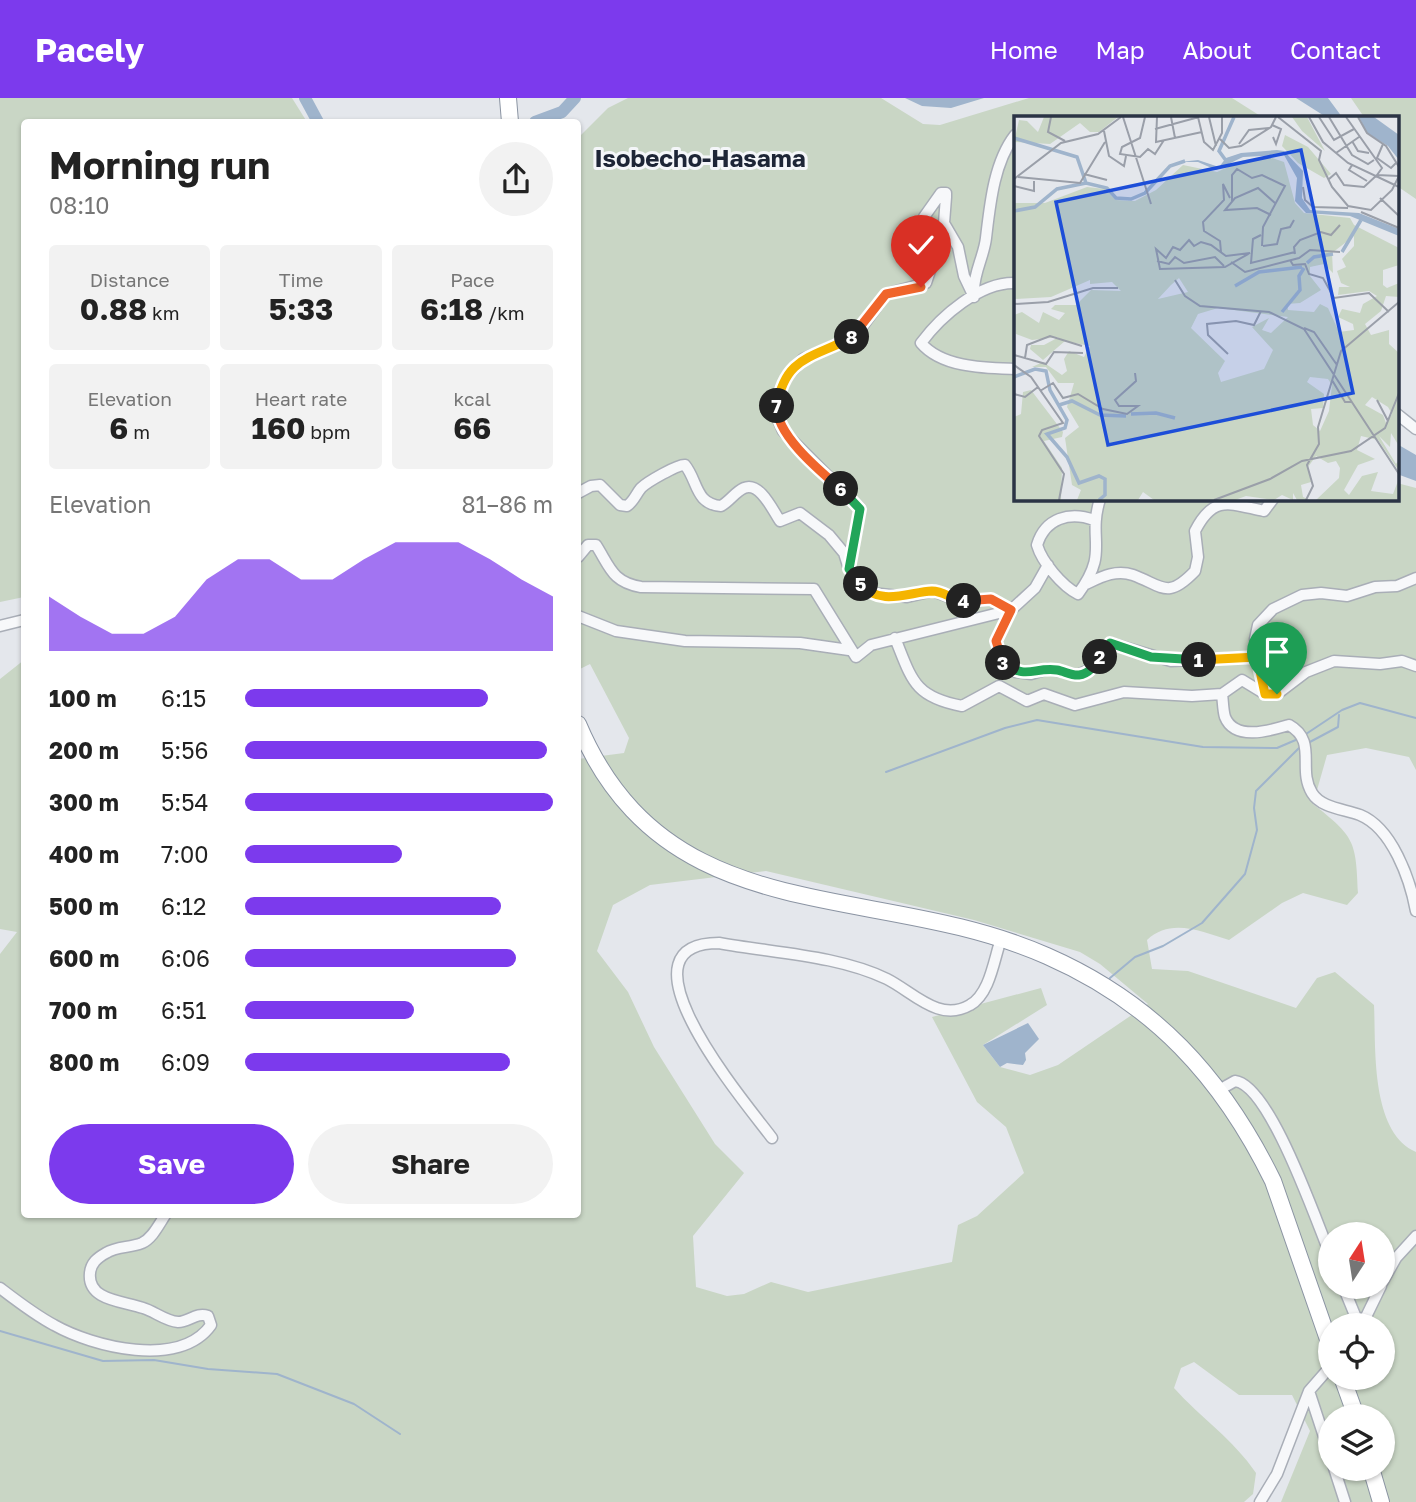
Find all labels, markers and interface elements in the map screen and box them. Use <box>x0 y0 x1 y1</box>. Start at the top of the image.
text: Pacely <box>35 30 144 69</box>
text: Home <box>990 35 1058 64</box>
text: Map <box>1096 35 1145 64</box>
text: About <box>1183 35 1252 64</box>
text: Contact <box>1290 35 1381 64</box>
inset map <box>1014 116 1398 500</box>
text: Morning run <box>49 142 270 187</box>
button: share <box>479 142 553 216</box>
district label: Isobecho-Hasama <box>594 143 806 172</box>
text: 08:10 <box>49 191 110 219</box>
pin <box>891 215 951 287</box>
icon: check <box>902 226 940 264</box>
text: Distance <box>90 268 170 291</box>
text: Time <box>279 268 323 291</box>
text: Pace <box>450 268 495 291</box>
text: 0.88 <box>80 291 147 327</box>
text: 5:33 <box>269 291 333 327</box>
text: 6:18 <box>420 291 483 327</box>
text: km <box>147 301 180 324</box>
text: /km <box>483 301 525 324</box>
pin: 8 <box>834 320 870 354</box>
text: 8 <box>845 325 858 348</box>
text: Elevation <box>87 387 172 410</box>
text: Heart rate <box>255 387 347 410</box>
text: kcal <box>454 387 491 410</box>
pin: 7 <box>760 388 794 424</box>
text: 7 <box>771 394 782 417</box>
text: 6 <box>109 410 128 446</box>
text: 160 <box>252 410 306 446</box>
text: 66 <box>453 410 491 446</box>
text: m <box>128 420 150 443</box>
text: bpm <box>306 420 350 443</box>
pin: 6 <box>824 472 858 506</box>
text: 6 <box>834 477 847 500</box>
text: Elevation <box>49 490 151 518</box>
text: 81–86 m <box>462 490 553 518</box>
pin: 5 <box>844 566 878 602</box>
text: 5 <box>855 572 866 595</box>
pin: 4 <box>946 584 982 618</box>
text: 4 <box>958 589 969 612</box>
pin <box>1247 622 1307 694</box>
icon: arrive <box>1258 633 1296 671</box>
pin: 2 <box>1082 640 1118 674</box>
pin: 1 <box>1182 642 1216 678</box>
text: 2 <box>1094 645 1105 668</box>
pin: 3 <box>986 646 1020 680</box>
text: 1 <box>1194 648 1203 671</box>
text: 3 <box>997 651 1008 674</box>
text: 100 m <box>49 684 117 712</box>
text: 6:15 <box>161 684 206 712</box>
text: 200 m <box>49 736 119 764</box>
text: 5:56 <box>161 736 209 764</box>
text: 300 m <box>49 788 119 816</box>
text: 5:54 <box>161 788 209 816</box>
text: 400 m <box>49 840 119 868</box>
text: 7:00 <box>161 840 209 868</box>
text: 500 m <box>49 892 119 920</box>
text: 6:12 <box>161 892 206 920</box>
text: 600 m <box>49 944 119 972</box>
text: 6:06 <box>161 944 210 972</box>
text: 700 m <box>49 996 117 1024</box>
text: 6:51 <box>161 996 206 1024</box>
text: 800 m <box>49 1048 120 1076</box>
text: 6:09 <box>161 1048 210 1076</box>
button: Save <box>49 1124 294 1204</box>
button: Share <box>308 1124 553 1204</box>
north arrow <box>1318 1222 1395 1298</box>
map controls <box>1318 1222 1395 1481</box>
button: locate <box>1318 1313 1395 1390</box>
button: layers <box>1318 1404 1395 1481</box>

